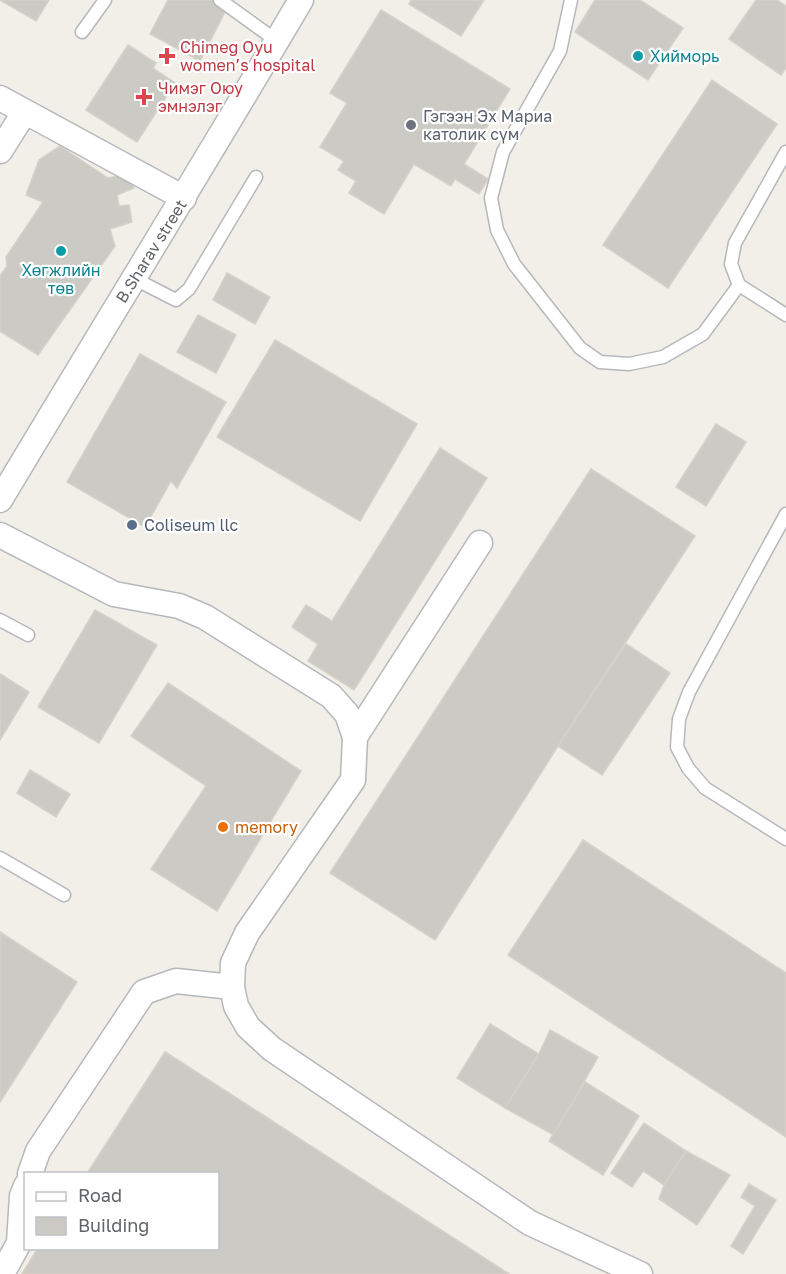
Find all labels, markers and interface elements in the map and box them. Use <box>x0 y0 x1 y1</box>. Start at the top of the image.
place label: Chimeg Oyu women’s hospital <box>180 37 315 75</box>
place label: Хийморь <box>650 46 719 66</box>
marker: Chimeg Oyu women’s hospital <box>158 47 176 65</box>
marker: Хийморь <box>631 49 645 63</box>
place label: Чимэг Оюу эмнэлэг <box>158 78 243 116</box>
marker: Чимэг Оюу эмнэлэг <box>135 88 153 106</box>
place label: Гэгээн Эх Мариа католик сүм <box>423 106 552 144</box>
marker: Гэгээн Эх Мариа католик сүм <box>404 118 418 132</box>
street label: B.Sharav street <box>111 196 191 306</box>
marker: Хөгжлийн төв <box>54 244 68 258</box>
place label: Хөгжлийн төв <box>22 260 100 298</box>
place label: Coliseum llc <box>144 515 239 535</box>
marker: Coliseum llc <box>125 518 139 532</box>
place label: memory <box>235 817 298 837</box>
marker: memory <box>216 820 230 834</box>
legend <box>24 1172 219 1250</box>
text: Road <box>78 1184 122 1206</box>
text: Building <box>78 1214 149 1236</box>

